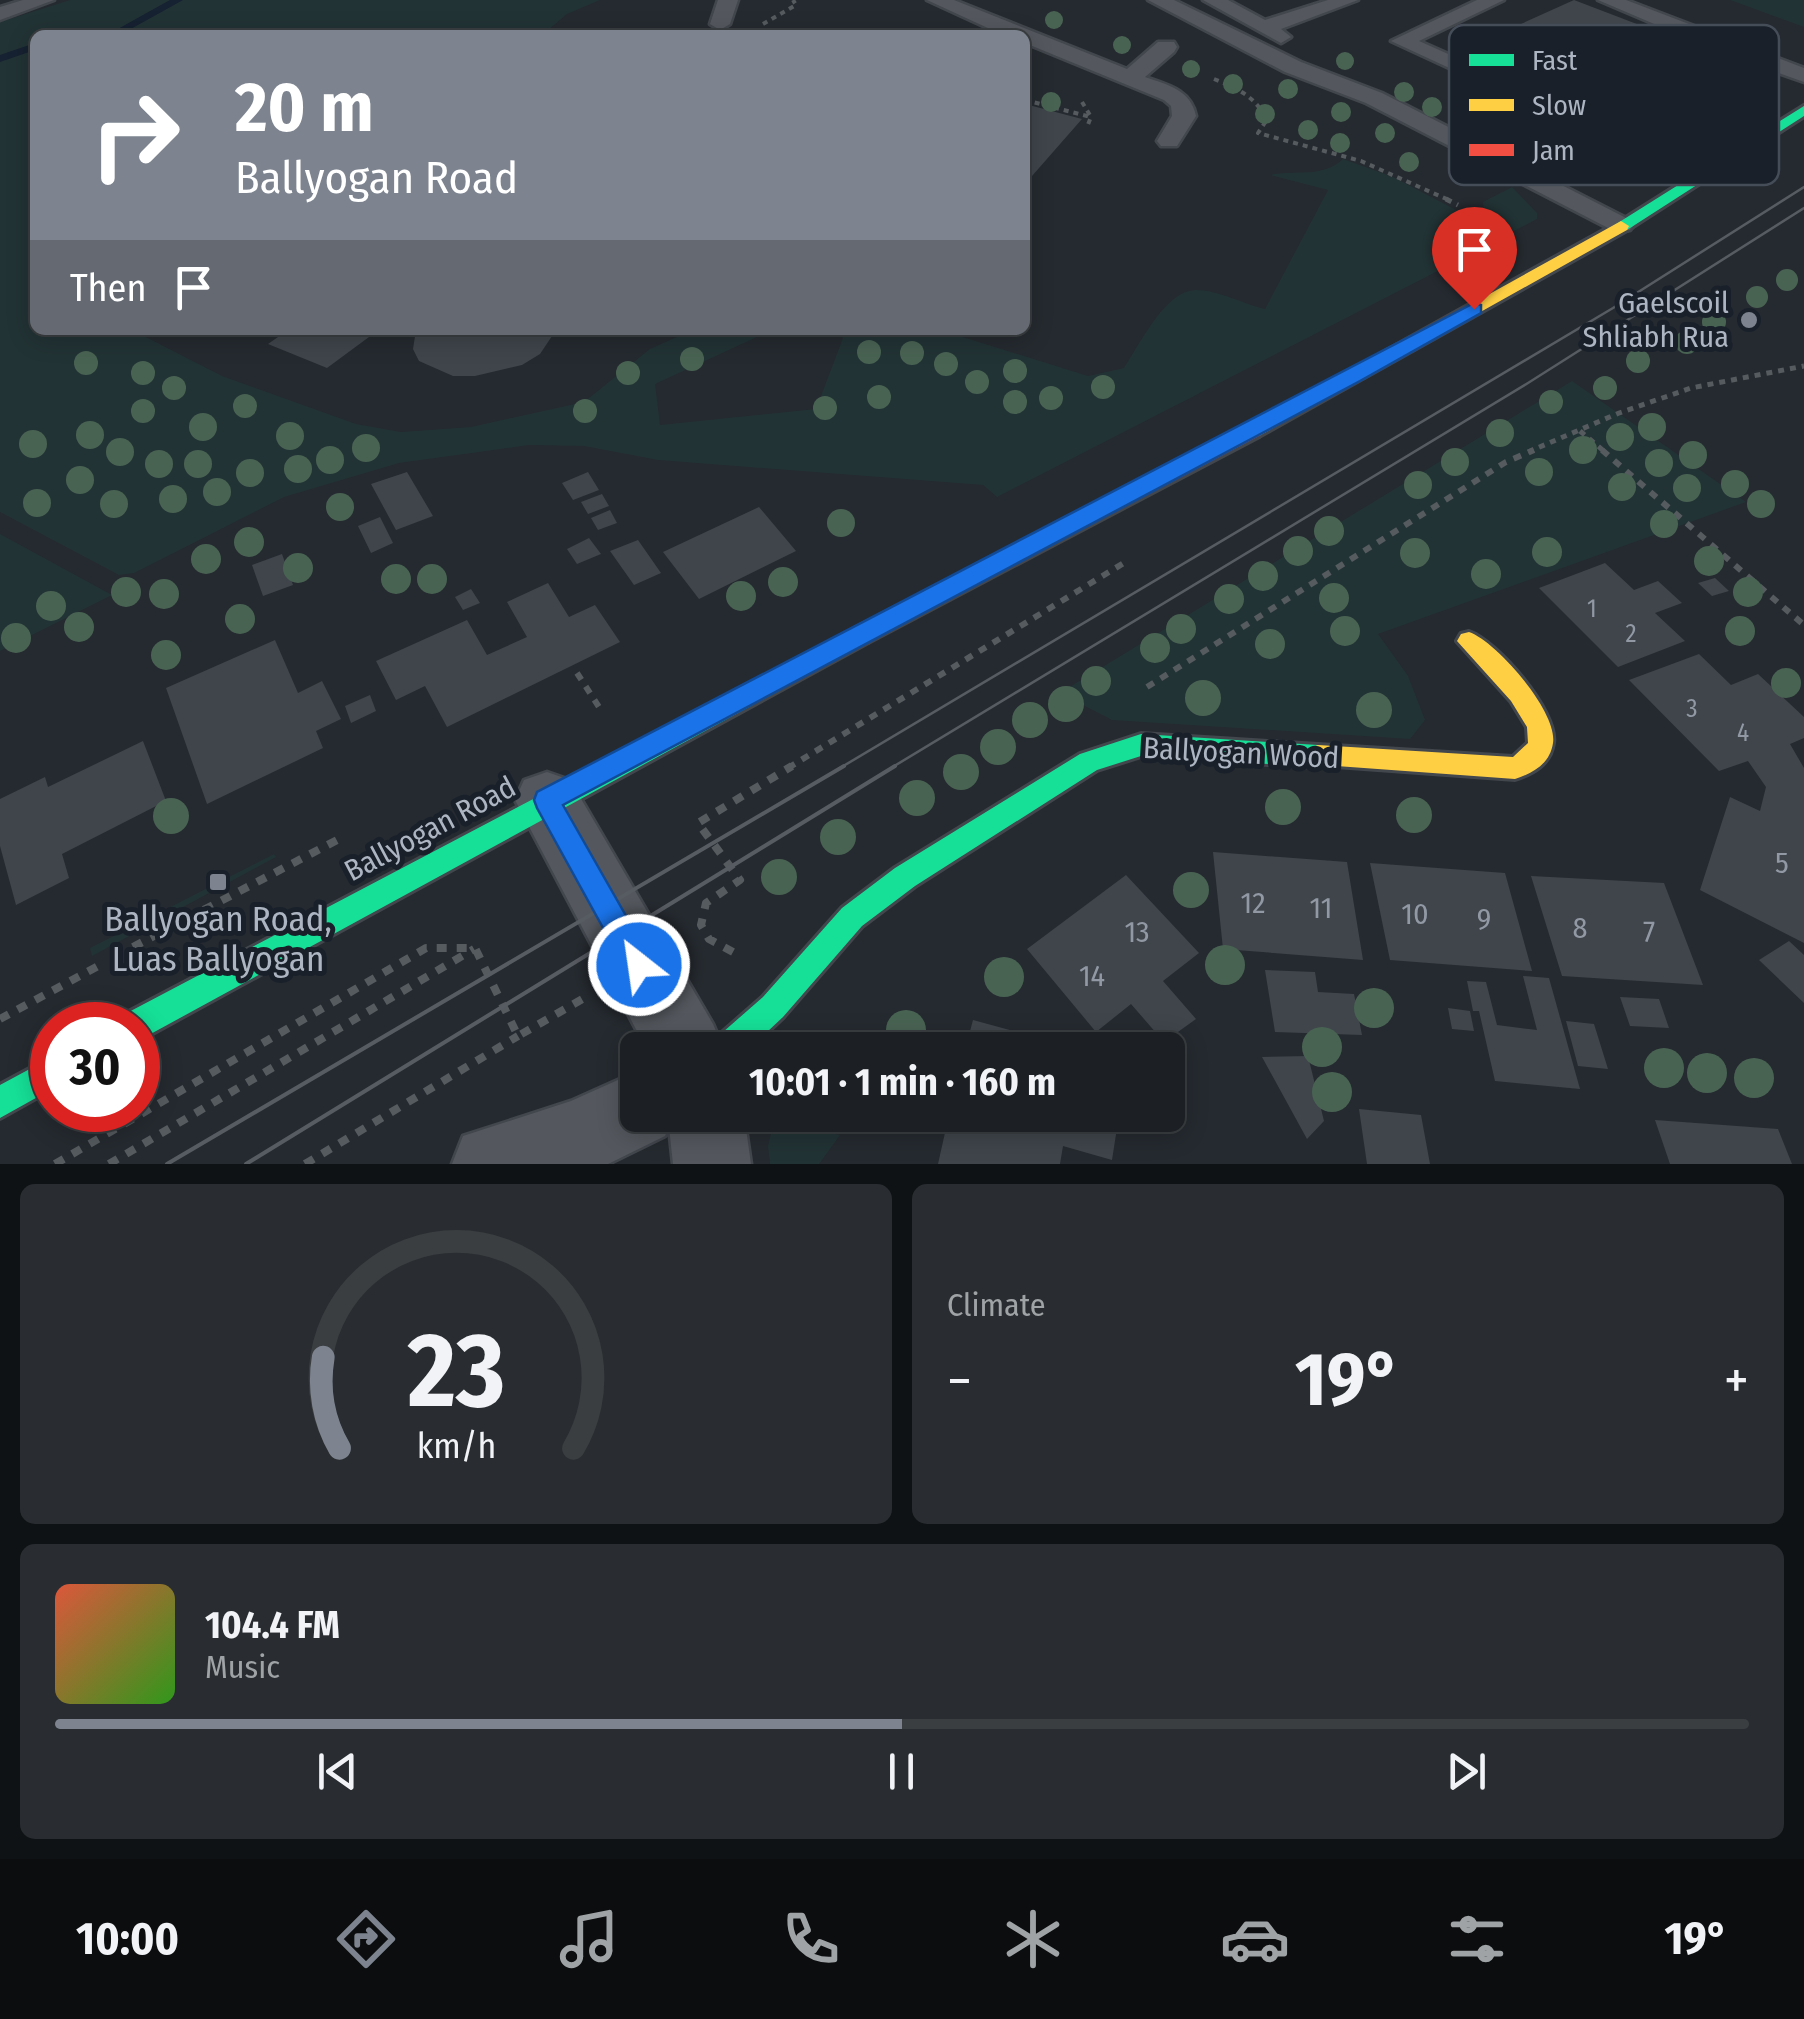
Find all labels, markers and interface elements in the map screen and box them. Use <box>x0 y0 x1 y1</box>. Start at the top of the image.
legend <box>1449 25 1779 185</box>
text: Fast <box>1532 44 1578 77</box>
text: 20 m <box>235 66 374 150</box>
icon: right <box>70 70 200 200</box>
text: Slow <box>1532 89 1586 122</box>
text: Jam <box>1532 134 1575 167</box>
text: Ballyogan Road <box>235 151 518 205</box>
pin <box>1432 207 1517 310</box>
icon: arrive <box>1447 222 1502 277</box>
icon: arrive <box>166 260 221 315</box>
text: Then <box>70 265 146 311</box>
place label: Gaelscoil Shliabh Rua <box>1583 285 1729 355</box>
marker: Gaelscoil Shliabh Rua <box>1738 309 1760 331</box>
house number: 1 <box>1587 594 1597 624</box>
house number: 2 <box>1625 619 1637 649</box>
house number: 3 <box>1686 694 1698 724</box>
house number: 4 <box>1737 718 1749 748</box>
street label: Ballyogan Wood <box>1142 730 1340 776</box>
street label: Ballyogan Road <box>338 769 522 889</box>
house number: 5 <box>1775 845 1789 881</box>
marker: Ballyogan Road, Luas Ballyogan <box>207 871 229 893</box>
house number: 12 <box>1241 885 1265 921</box>
house number: 11 <box>1310 890 1332 926</box>
house number: 10 <box>1401 896 1429 932</box>
place label: Ballyogan Road, Luas Ballyogan <box>104 898 332 980</box>
house number: 9 <box>1477 901 1491 937</box>
house number: 8 <box>1573 910 1588 946</box>
position arrow <box>587 913 691 1017</box>
house number: 13 <box>1124 914 1150 950</box>
house number: 7 <box>1643 914 1655 950</box>
house number: 14 <box>1079 958 1105 994</box>
speed limit sign: 30 <box>30 1002 160 1132</box>
text: 10:01 · 1 min · 160 m <box>749 1059 1056 1105</box>
text: Climate <box>947 1286 1046 1324</box>
text: 23 <box>406 1309 505 1434</box>
text: 19° <box>1295 1335 1401 1425</box>
text: − <box>947 1348 972 1414</box>
text: + <box>1724 1348 1749 1414</box>
text: km/h <box>416 1425 496 1467</box>
text: 104.4 FM <box>205 1602 340 1648</box>
text: Music <box>205 1648 280 1686</box>
icon: previous <box>310 1744 365 1799</box>
icon: pause <box>874 1744 929 1799</box>
icon: next <box>1439 1744 1494 1799</box>
icon: directions <box>331 1904 401 1974</box>
icon: music <box>554 1904 624 1974</box>
icon: phone <box>776 1904 846 1974</box>
icon: climate <box>998 1904 1068 1974</box>
icon: car <box>1220 1904 1290 1974</box>
icon: filters <box>1442 1904 1512 1974</box>
text: 10:00 <box>76 1912 179 1966</box>
text: 19° <box>1664 1912 1728 1966</box>

